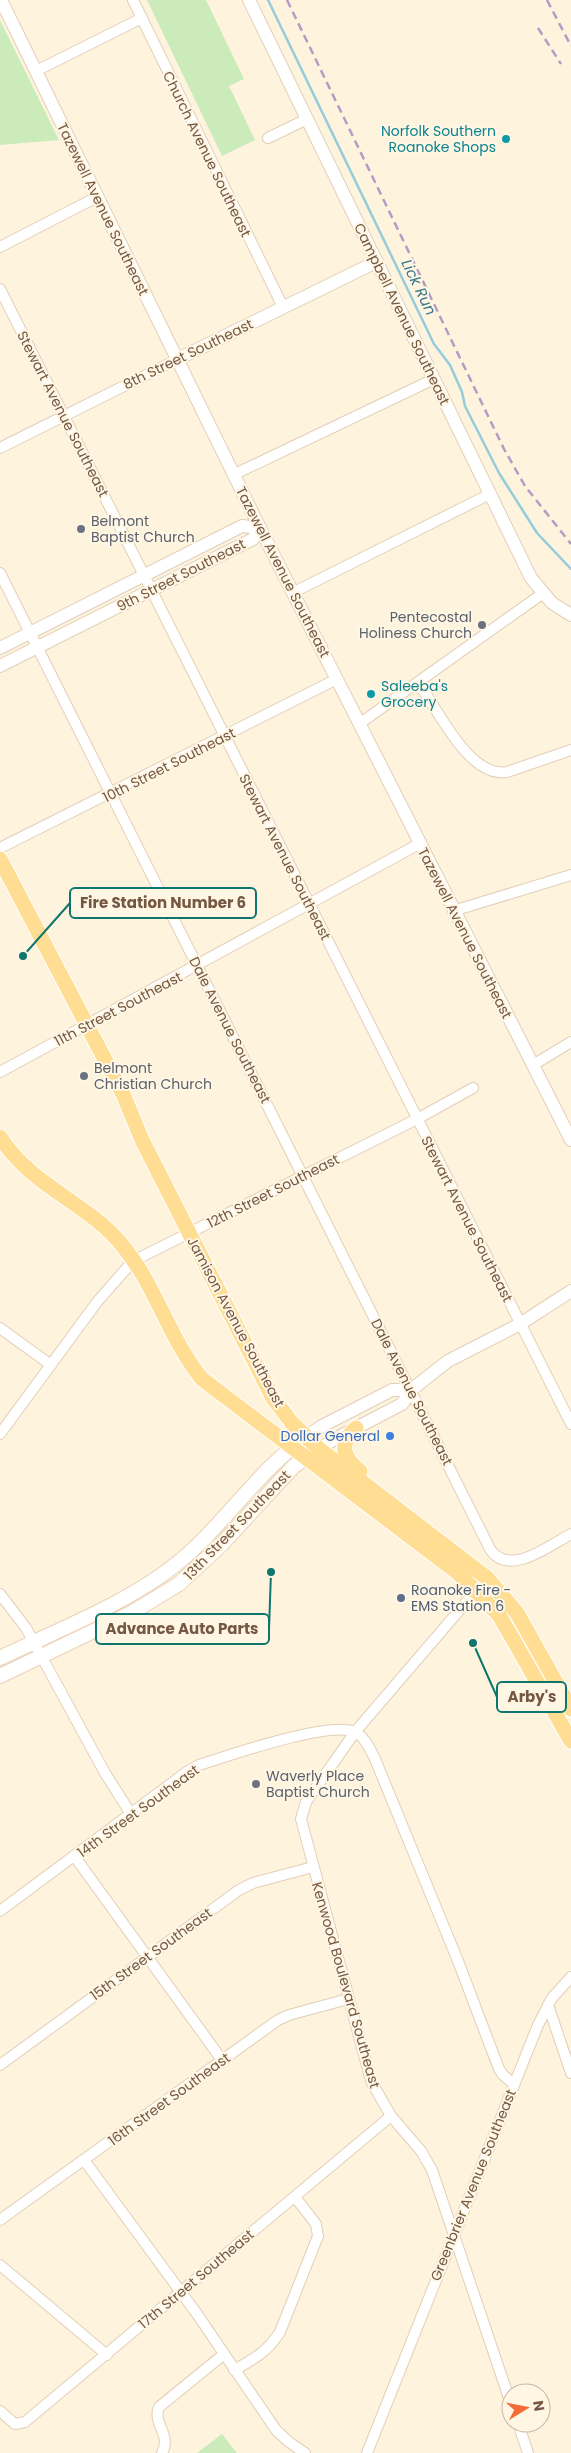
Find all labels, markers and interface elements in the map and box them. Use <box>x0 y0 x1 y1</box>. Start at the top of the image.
street label: Church Avenue Southeast <box>158 68 256 240</box>
street label: Tazewell Avenue Southeast <box>52 119 154 299</box>
place label: Norfolk Southern Roanoke Shops <box>381 121 496 157</box>
marker: Norfolk Southern Roanoke Shops <box>500 133 512 145</box>
street label: Campbell Avenue Southeast <box>349 220 455 408</box>
water label: Lick Run <box>396 256 442 318</box>
street label: 8th Street Southeast <box>120 314 256 394</box>
street label: Stewart Avenue Southeast <box>12 327 114 501</box>
street label: Tazewell Avenue Southeast <box>231 483 335 661</box>
place label: Belmont Baptist Church <box>91 511 195 547</box>
marker: Belmont Baptist Church <box>75 523 87 535</box>
street label: 9th Street Southeast <box>113 534 249 616</box>
place label: Pentecostal Holiness Church <box>359 607 472 643</box>
marker: Pentecostal Holiness Church <box>476 619 488 631</box>
place label: Saleeba's Grocery <box>381 676 448 712</box>
marker: Saleeba's Grocery <box>365 688 377 700</box>
street label: 10th Street Southeast <box>99 723 239 807</box>
street label: Stewart Avenue Southeast <box>234 770 336 944</box>
street label: Tazewell Avenue Southeast <box>413 844 517 1022</box>
callout: Fire Station Number 6 <box>70 888 256 918</box>
text: Fire Station Number 6 <box>80 892 246 913</box>
street label: Dale Avenue Southeast <box>184 953 276 1107</box>
street label: 11th Street Southeast <box>51 967 185 1051</box>
place label: Belmont Christian Church <box>94 1058 212 1094</box>
marker: Belmont Christian Church <box>78 1070 90 1082</box>
street label: Stewart Avenue Southeast <box>416 1132 518 1306</box>
street label: 12th Street Southeast <box>204 1149 342 1233</box>
street label: Jamison Avenue Southeast <box>182 1233 290 1411</box>
street label: Dale Avenue Southeast <box>366 1315 458 1469</box>
place label: Dollar General <box>280 1426 380 1446</box>
marker: Dollar General <box>384 1430 396 1442</box>
street label: 13th Street Southeast <box>179 1466 295 1584</box>
place label: Roanoke Fire - EMS Station 6 <box>411 1580 511 1616</box>
marker: Roanoke Fire - EMS Station 6 <box>395 1592 407 1604</box>
callout: Advance Auto Parts <box>96 1614 269 1644</box>
text: Advance Auto Parts <box>106 1618 258 1639</box>
callout: Arby's <box>497 1682 566 1712</box>
text: Arby's <box>508 1686 556 1707</box>
street label: 14th Street Southeast <box>73 1760 203 1862</box>
place label: Waverly Place Baptist Church <box>266 1766 370 1802</box>
marker: Waverly Place Baptist Church <box>250 1778 262 1790</box>
street label: Kenwood Boulevard Southeast <box>307 1880 385 2090</box>
street label: 15th Street Southeast <box>86 1903 216 2005</box>
street label: 16th Street Southeast <box>104 2048 234 2150</box>
street label: Greenbrier Avenue Southeast <box>425 2086 521 2284</box>
street label: 17th Street Southeast <box>134 2225 258 2333</box>
north arrow <box>501 2383 551 2433</box>
text: N <box>528 2399 550 2413</box>

